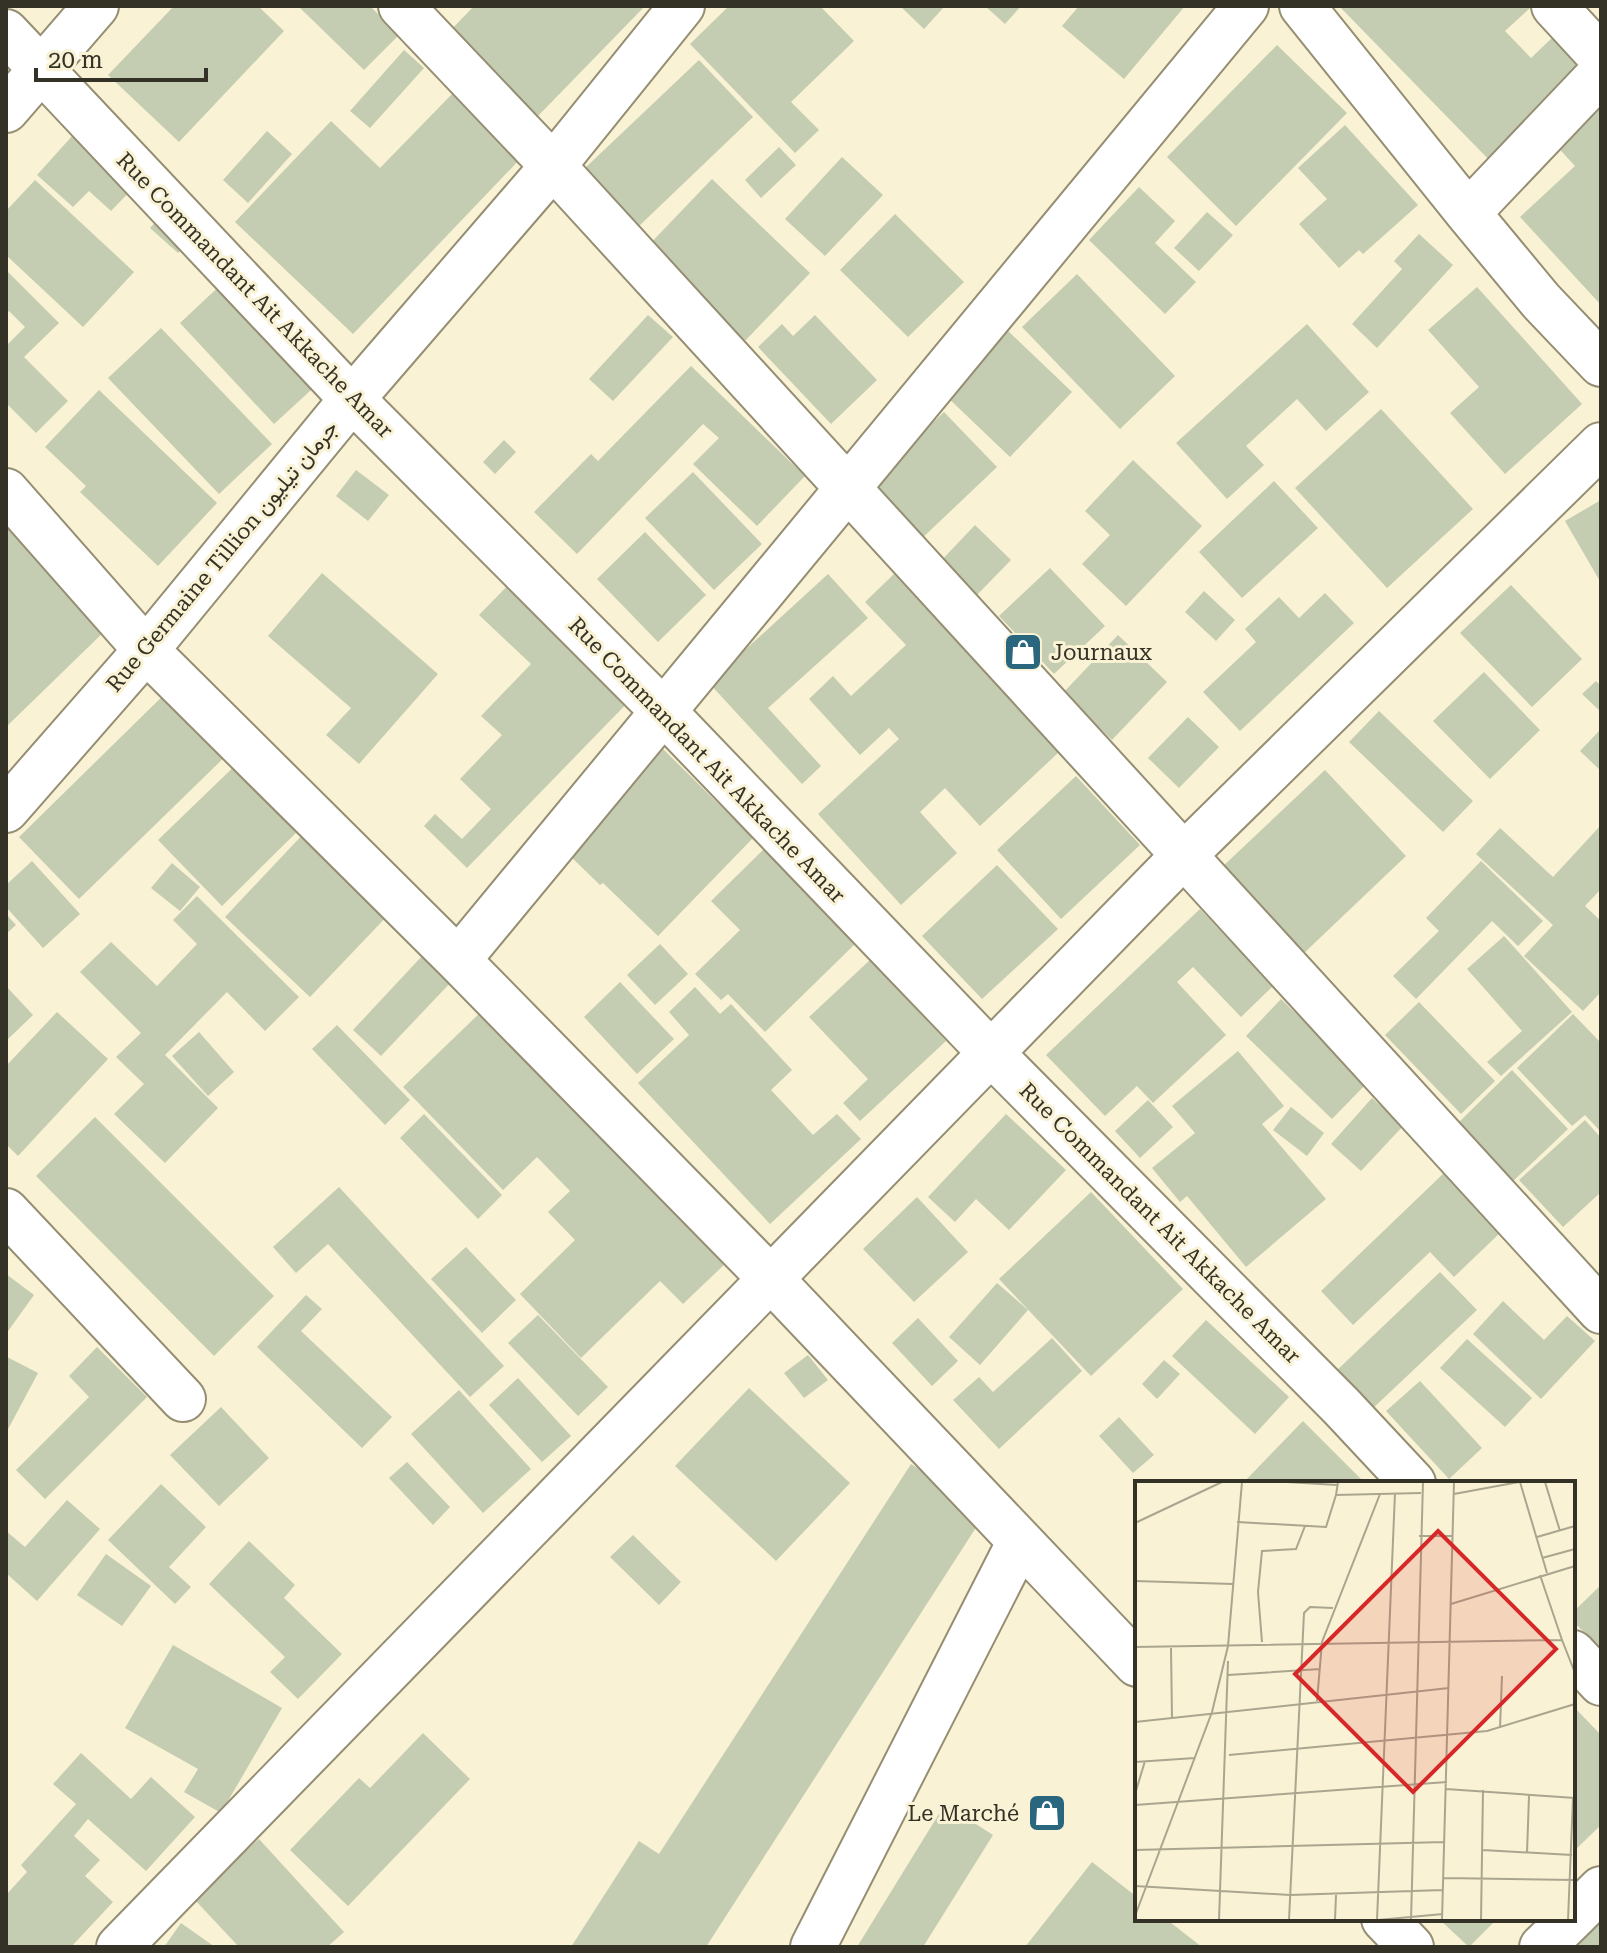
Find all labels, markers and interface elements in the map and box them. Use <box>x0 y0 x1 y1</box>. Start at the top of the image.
scale bar <box>36 32 206 82</box>
text: 20 m <box>48 46 103 74</box>
street label: Rue Commandant Ait Akkache Amar <box>112 147 398 443</box>
street label: Rue Germaine Tillion جرمان تيليون <box>101 415 344 697</box>
street label: Rue Commandant Ait Akkache Amar <box>564 612 850 908</box>
shop icon: Journaux <box>1002 631 1044 673</box>
place label: Journaux <box>1051 640 1152 665</box>
street label: Rue Commandant Ait Akkache Amar <box>1014 1077 1306 1369</box>
inset map <box>1135 1481 1575 1921</box>
shop icon: Le Marché <box>1026 1792 1068 1834</box>
place label: Le Marché <box>908 1801 1019 1826</box>

